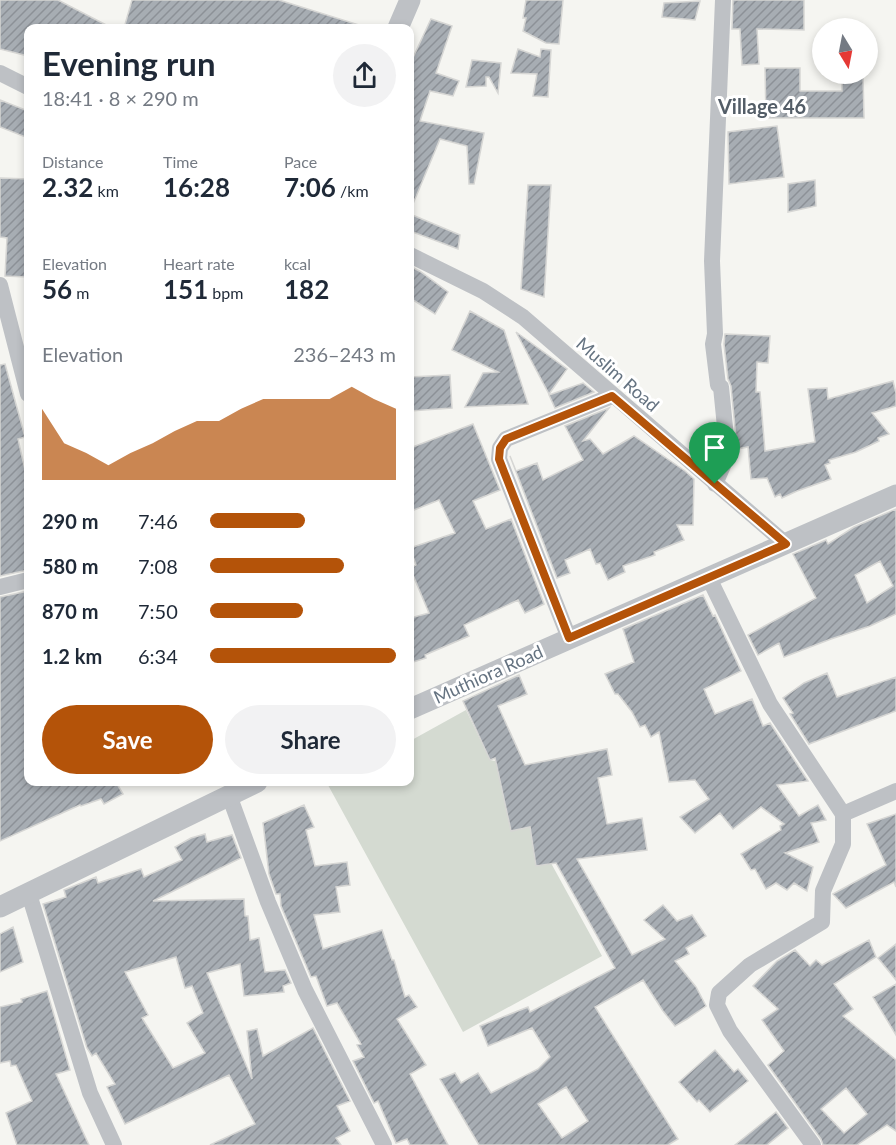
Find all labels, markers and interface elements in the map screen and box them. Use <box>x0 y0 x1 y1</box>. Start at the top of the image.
north arrow <box>812 18 878 84</box>
map controls <box>812 18 878 84</box>
text: Evening run <box>42 43 216 83</box>
button: share <box>333 44 396 107</box>
text: 18:41 · 8 × 290 m <box>42 86 199 110</box>
district label: Village 46 <box>717 94 806 118</box>
text: Distance <box>42 152 103 171</box>
text: Time <box>163 152 198 171</box>
text: Pace <box>284 152 317 171</box>
text: 2.32 <box>42 171 93 203</box>
text: 16:28 <box>163 171 230 203</box>
text: 7:06 <box>284 171 336 203</box>
text: km <box>93 181 119 200</box>
text: /km <box>336 181 369 200</box>
text: Elevation <box>42 254 107 273</box>
text: Heart rate <box>163 254 235 273</box>
text: kcal <box>284 254 311 273</box>
text: 56 <box>42 273 72 305</box>
text: 151 <box>163 273 208 305</box>
text: 182 <box>284 273 329 305</box>
text: m <box>72 283 89 302</box>
text: bpm <box>208 283 243 302</box>
street label: Muslim Road <box>572 332 664 416</box>
text: Elevation <box>42 342 123 366</box>
text: 236–243 m <box>293 342 396 366</box>
pin <box>689 422 740 484</box>
icon: arrive <box>698 431 731 464</box>
text: 290 m <box>42 509 98 533</box>
text: 7:46 <box>138 509 178 533</box>
text: 580 m <box>42 554 98 578</box>
text: 7:08 <box>138 554 178 578</box>
text: 870 m <box>42 599 98 623</box>
text: 7:50 <box>138 599 178 623</box>
street label: Muthiora Road <box>430 640 546 708</box>
text: 1.2 km <box>42 644 102 668</box>
text: 6:34 <box>138 644 178 668</box>
button: Save <box>42 705 213 774</box>
button: Share <box>225 705 396 774</box>

